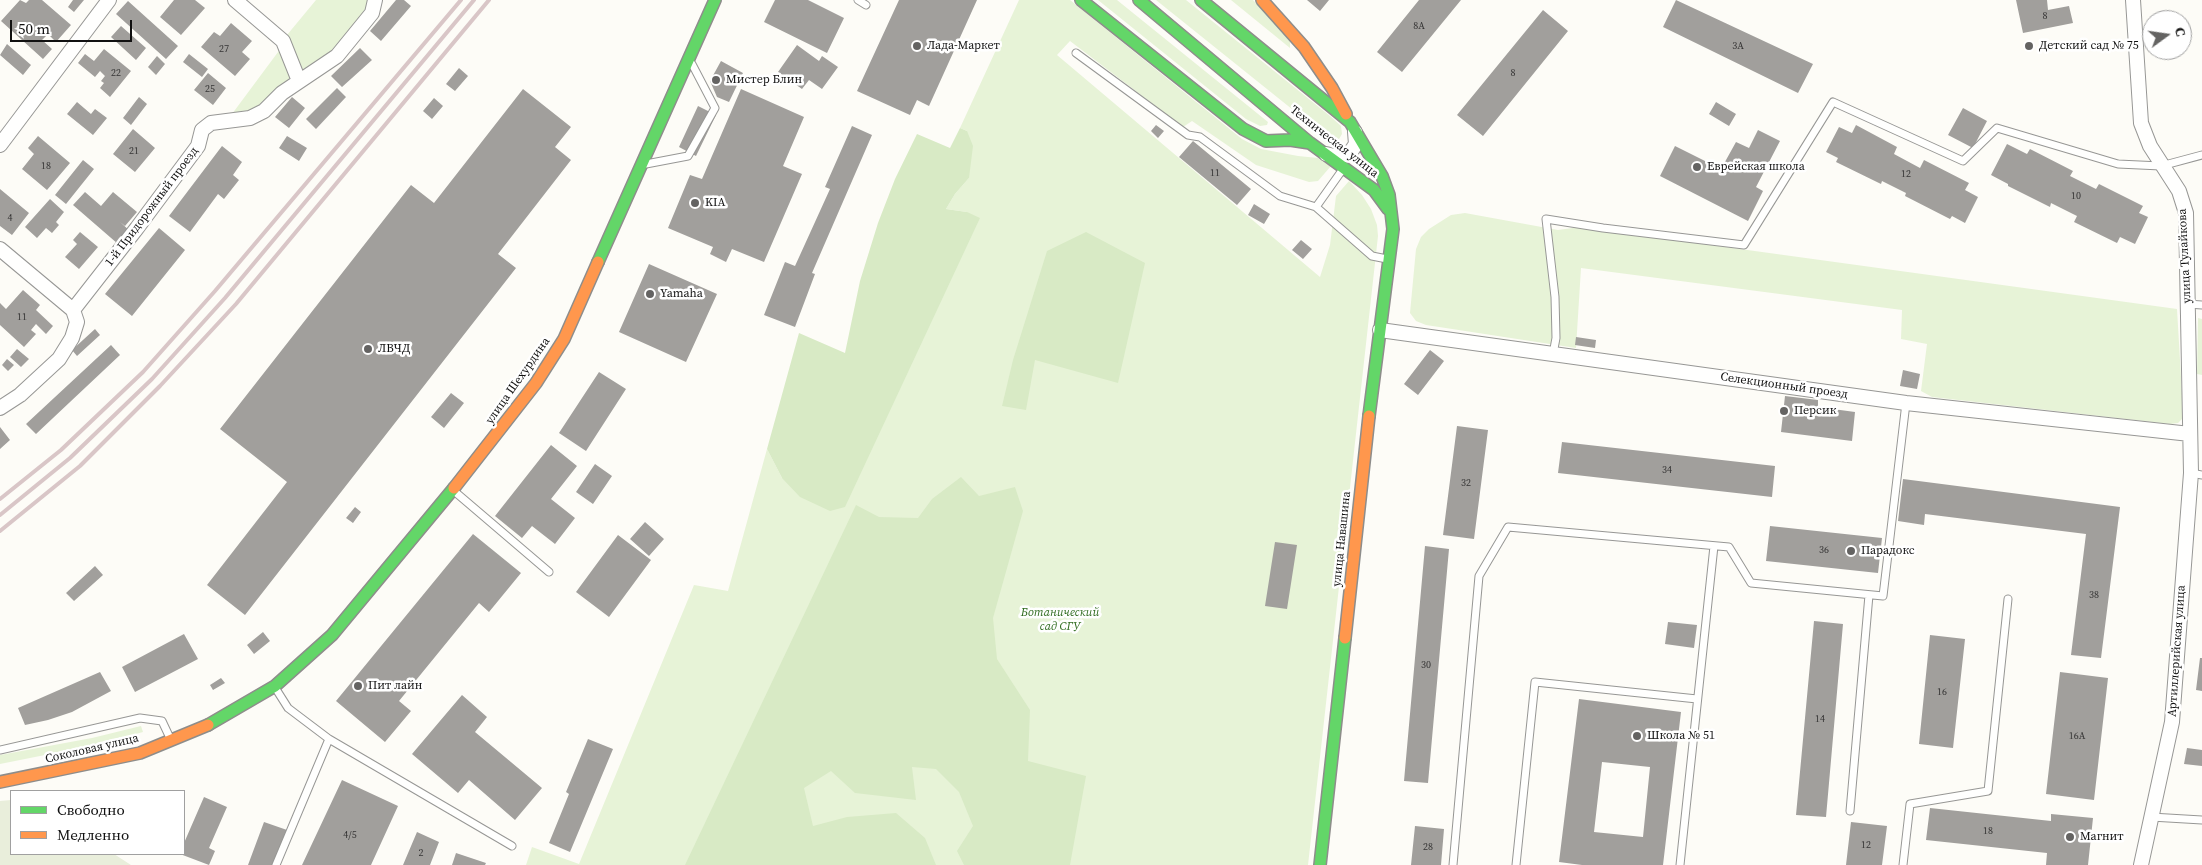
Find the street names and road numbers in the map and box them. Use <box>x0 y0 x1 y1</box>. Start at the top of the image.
street label: Техническая улица <box>1287 103 1381 181</box>
street label: 1-й Придорожный проезд <box>102 144 202 270</box>
street label: улица Тулайкова <box>2175 208 2195 304</box>
street label: улица Шехурдина <box>483 335 553 427</box>
street label: Селекционный проезд <box>1719 370 1849 402</box>
street label: улица Навашина <box>1330 491 1354 587</box>
street label: Артиллерийская улица <box>2165 585 2189 717</box>
street label: Соколовая улица <box>44 731 140 767</box>

